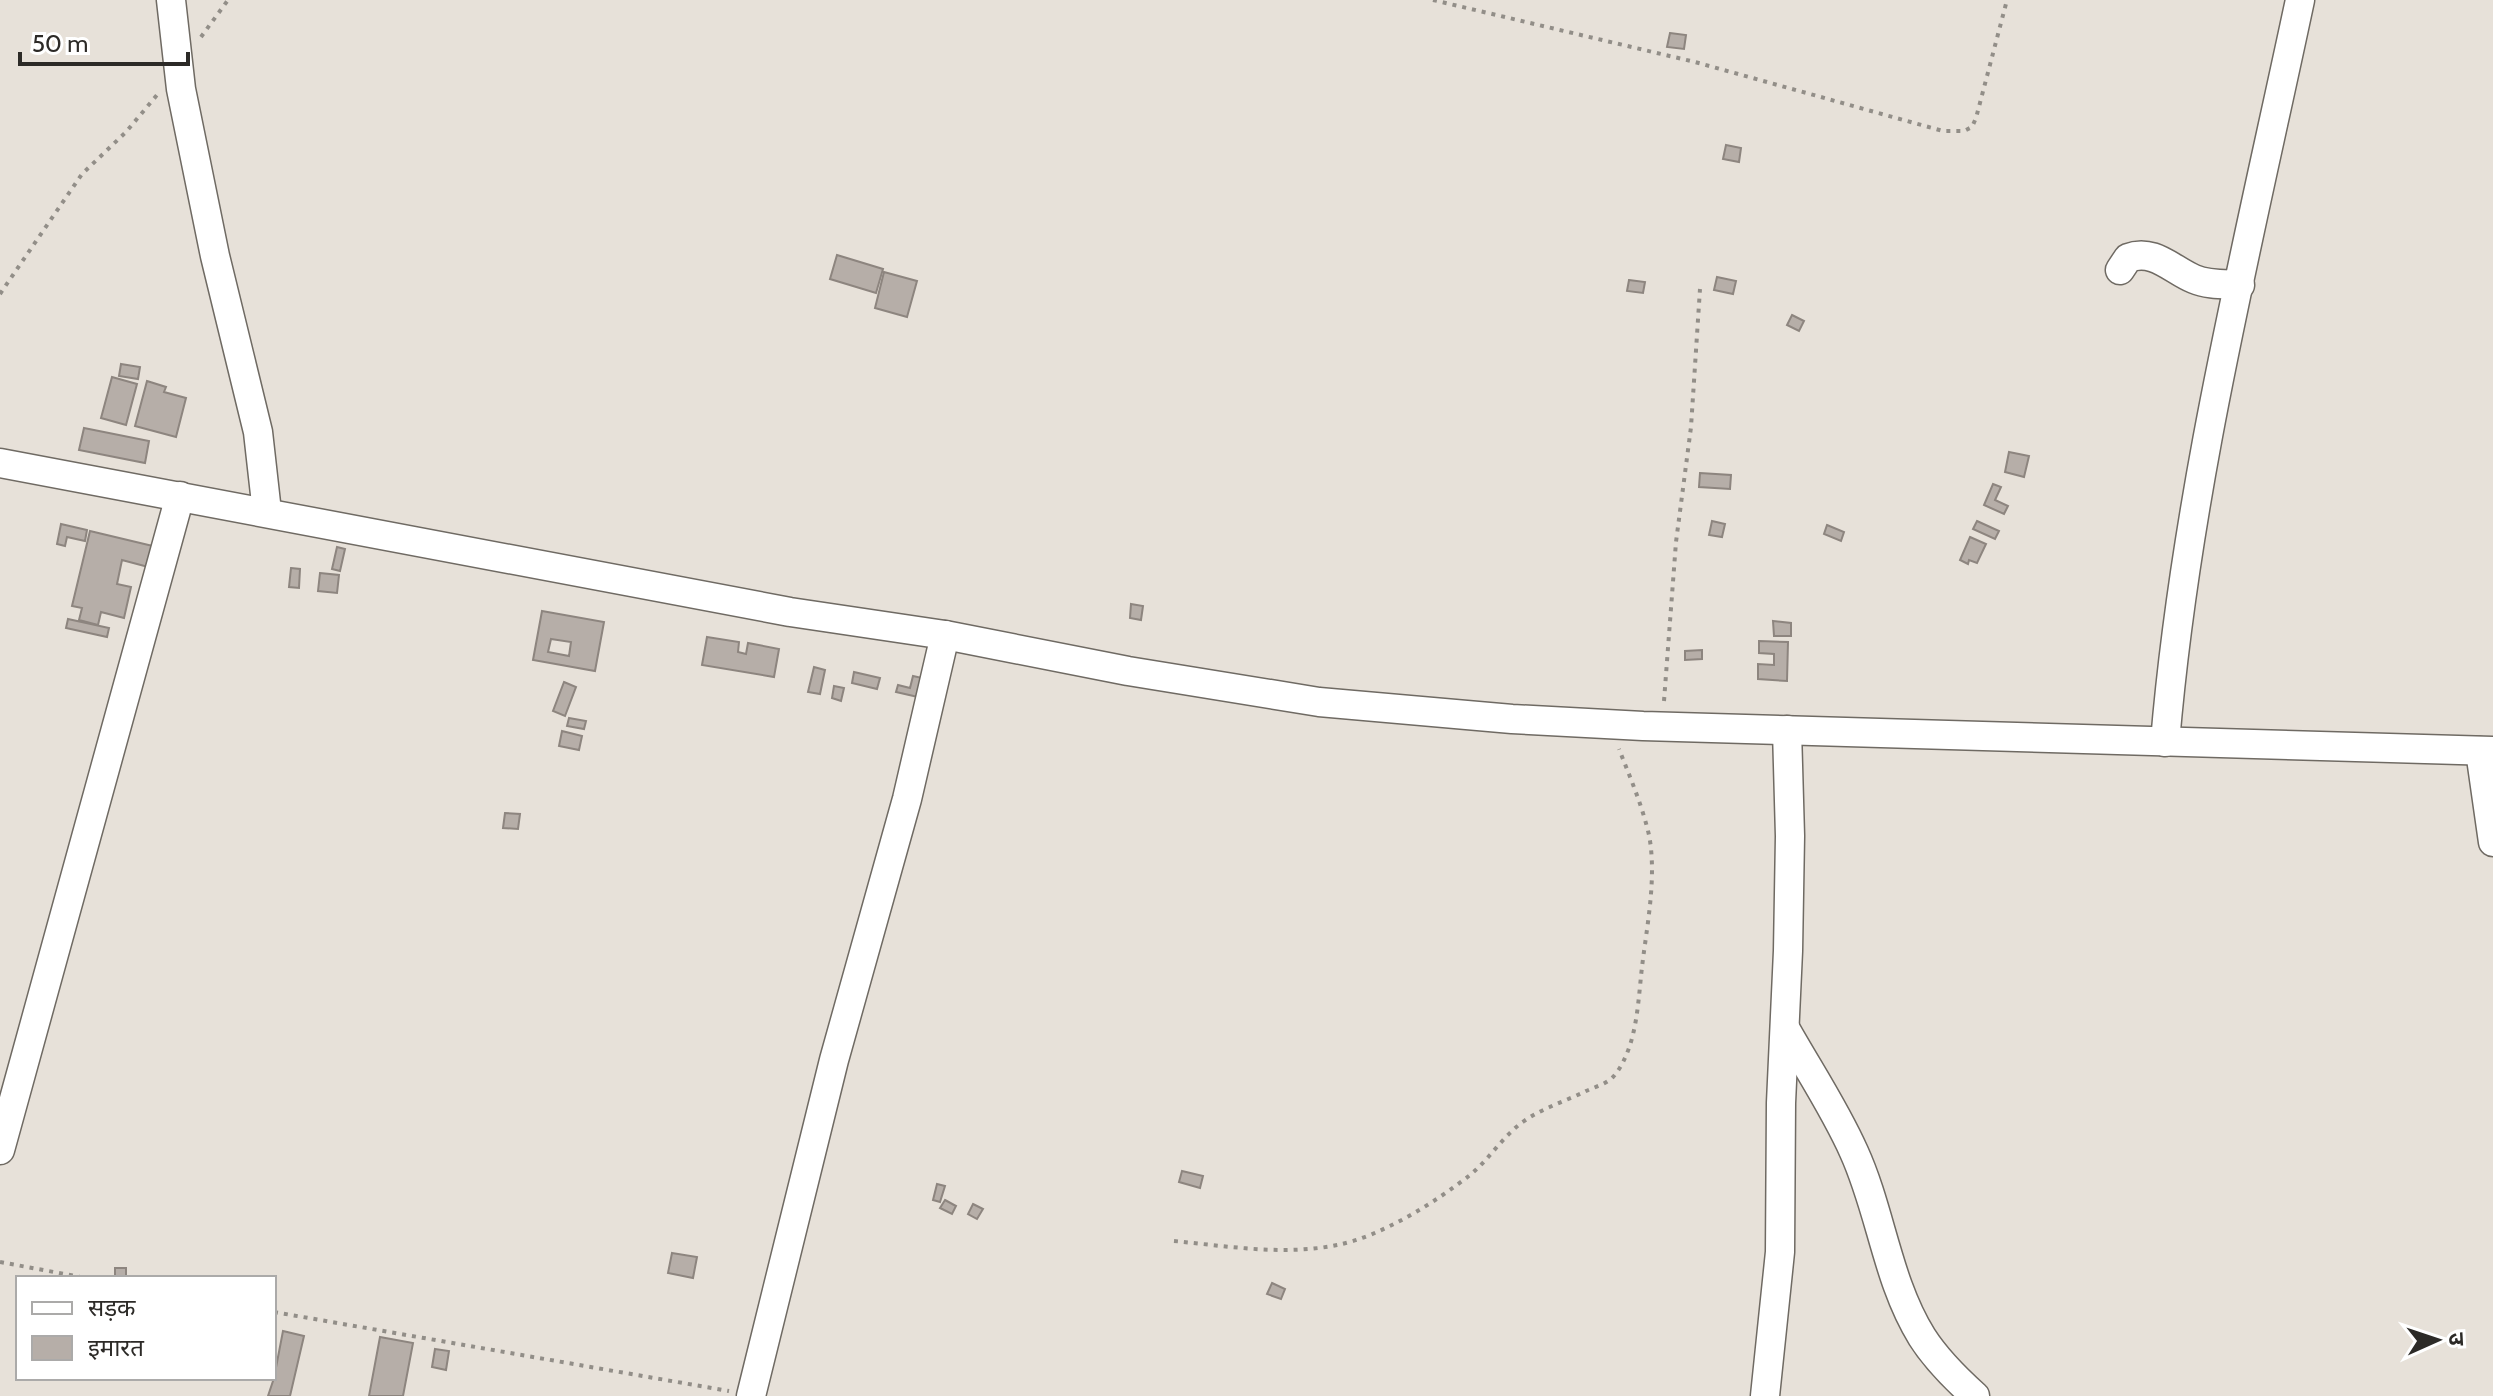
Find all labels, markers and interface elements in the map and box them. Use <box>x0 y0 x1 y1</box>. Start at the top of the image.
scale bar <box>20 16 188 66</box>
text: 50 m <box>32 29 88 58</box>
legend <box>16 1276 276 1380</box>
text: सड़क <box>88 1293 136 1322</box>
north arrow <box>2397 1300 2477 1380</box>
text: उ <box>2443 1332 2470 1347</box>
text: इमारत <box>88 1333 145 1362</box>

